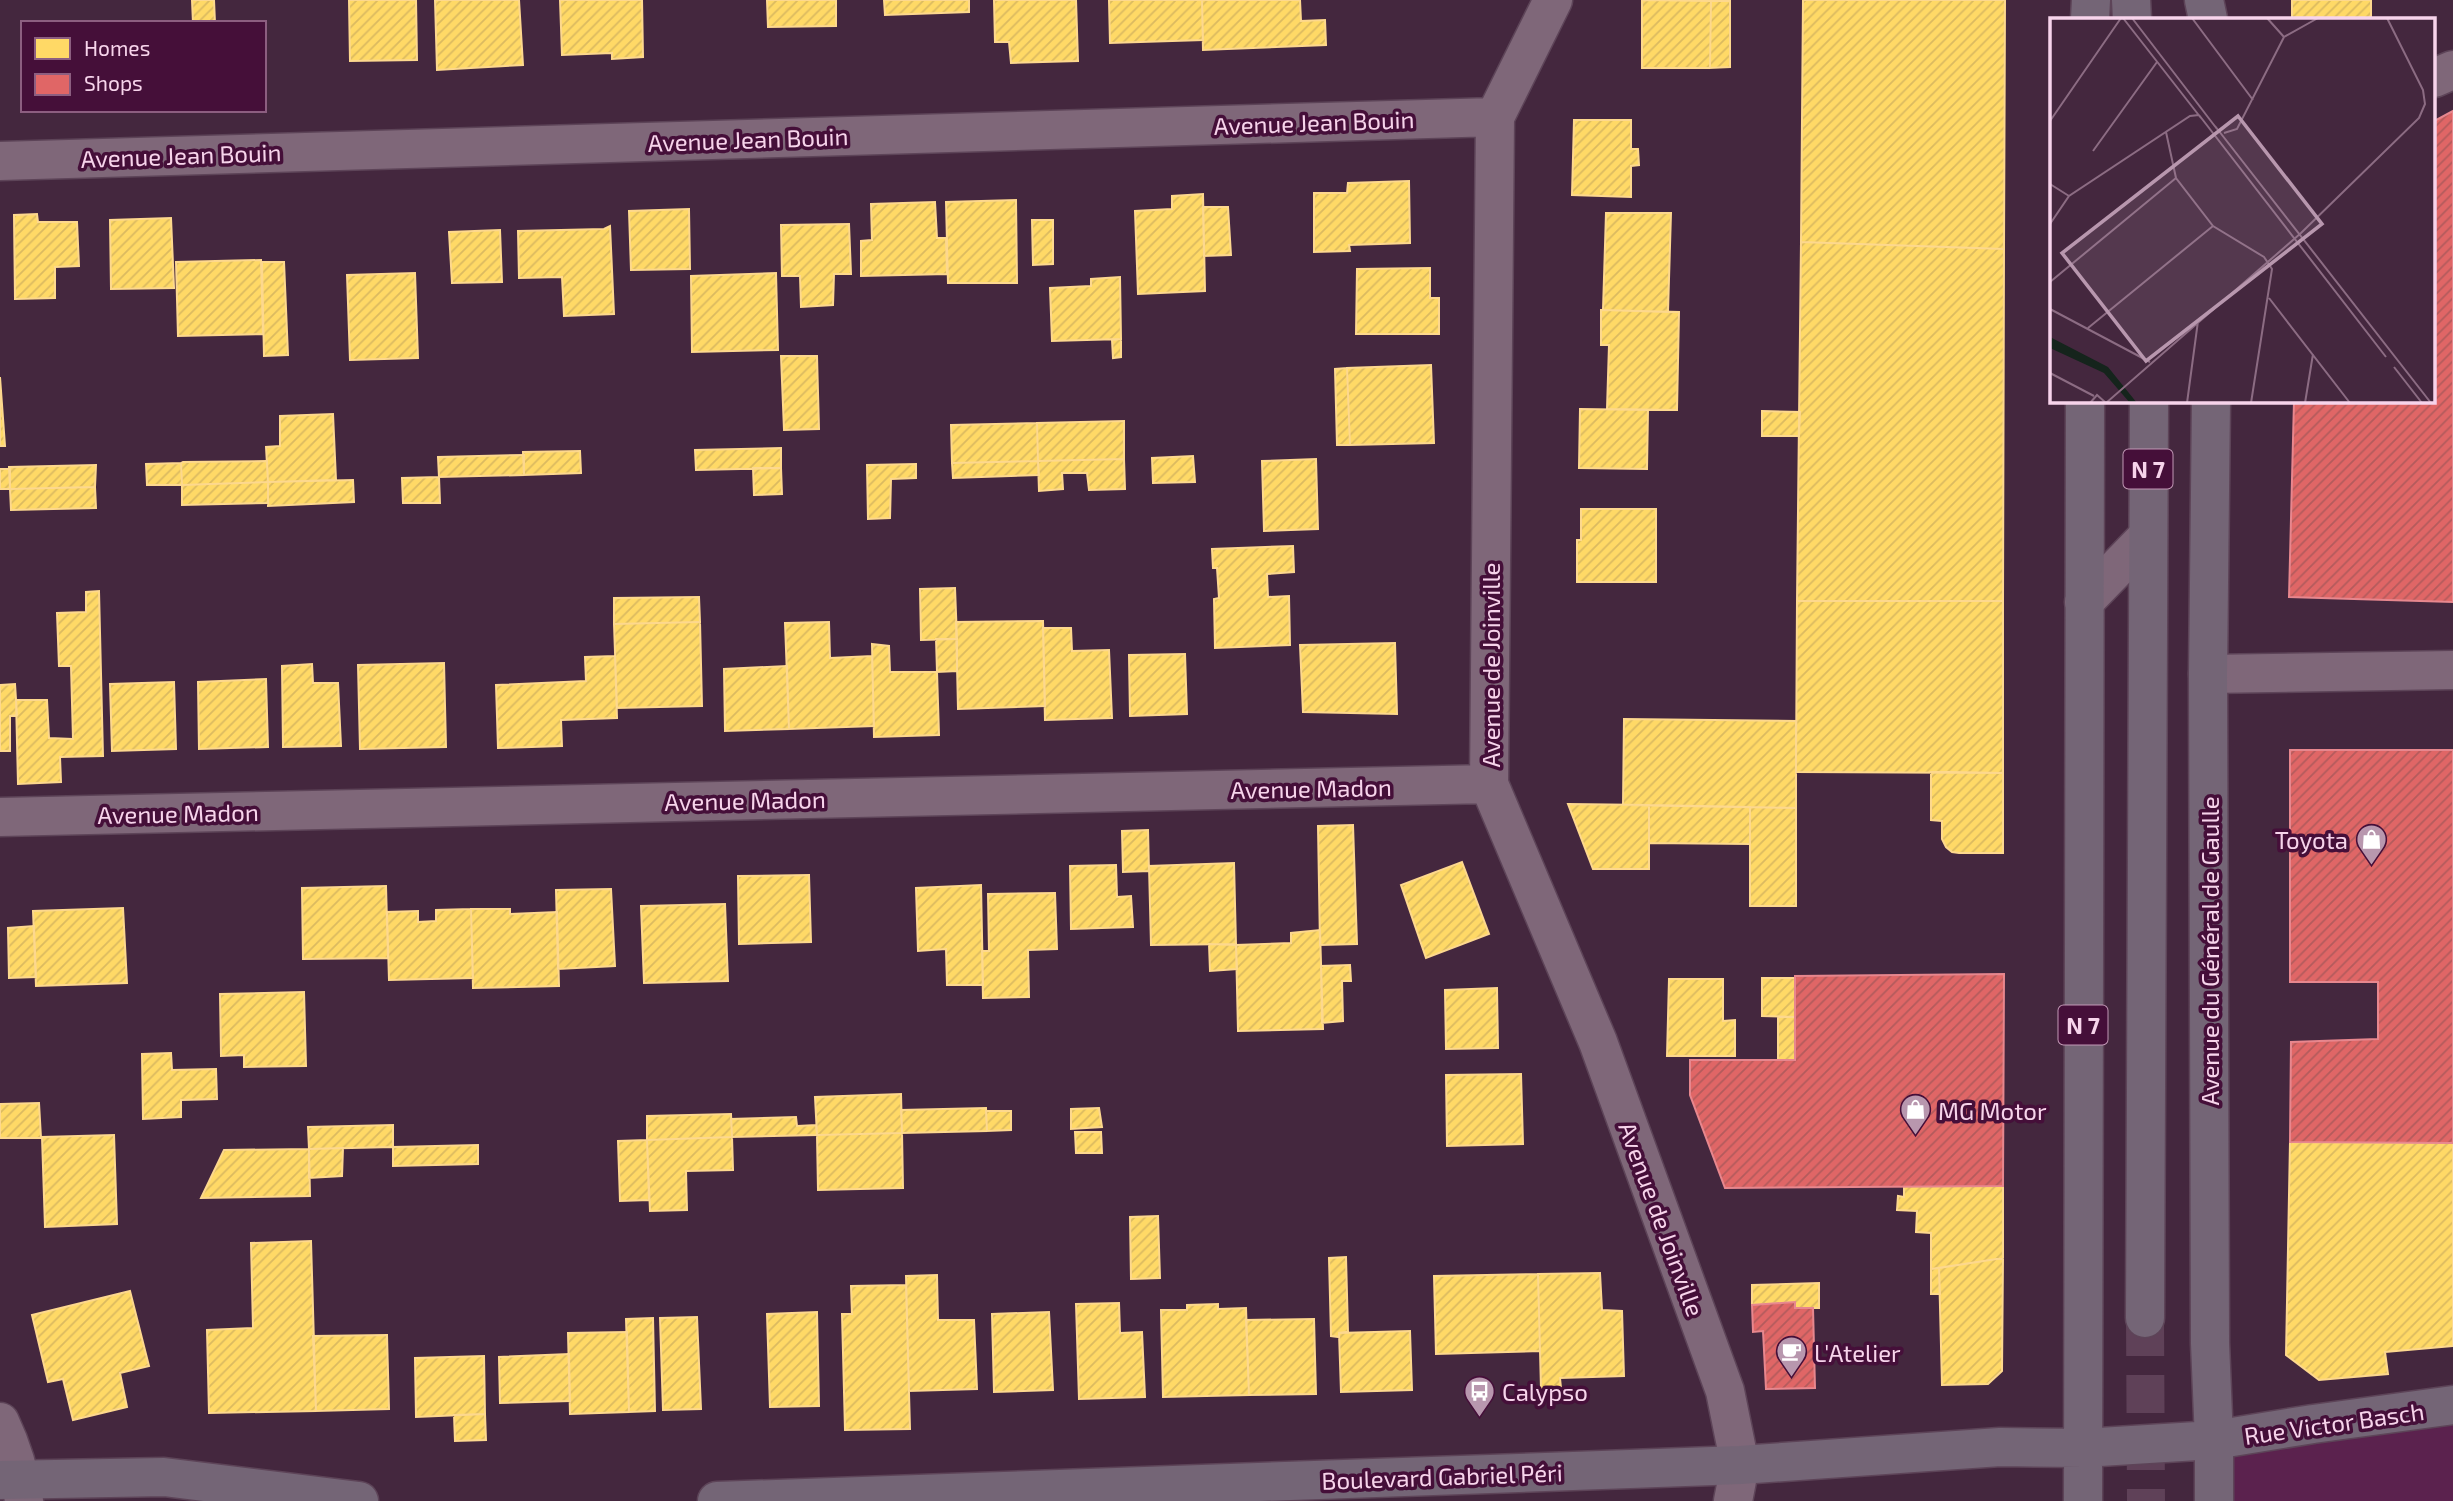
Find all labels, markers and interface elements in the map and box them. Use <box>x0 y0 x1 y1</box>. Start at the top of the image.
inset map <box>2050 18 2436 402</box>
legend <box>21 21 266 112</box>
text: Homes <box>84 35 150 60</box>
text: Shops <box>84 70 143 95</box>
street label: Avenue Jean Bouin <box>1213 104 1415 140</box>
street label: Avenue Jean Bouin <box>647 121 849 157</box>
street label: Avenue Jean Bouin <box>80 137 282 173</box>
road number: N 7 <box>2124 449 2172 489</box>
street label: Avenue de Joinville <box>1476 563 1505 767</box>
street label: Avenue Madon <box>1230 772 1392 804</box>
street label: Avenue Madon <box>664 784 826 816</box>
street label: Avenue du Général de Gaulle <box>2195 796 2224 1106</box>
street label: Avenue Madon <box>97 797 259 829</box>
shop icon: Toyota <box>2354 822 2388 866</box>
place label: Toyota <box>2275 825 2348 854</box>
road number: N 7 <box>2058 1006 2108 1044</box>
shop icon: MG Motor <box>1898 1093 1932 1137</box>
place label: MG Motor <box>1938 1096 2047 1125</box>
street label: Avenue de Joinville <box>1613 1118 1711 1320</box>
cafe icon: L'Atelier <box>1774 1335 1808 1379</box>
place label: L'Atelier <box>1814 1338 1901 1367</box>
bus stop icon: Calypso <box>1462 1374 1496 1418</box>
place label: Calypso <box>1502 1377 1588 1406</box>
street label: Rue Victor Basch <box>2242 1396 2426 1450</box>
street label: Boulevard Gabriel Péri <box>1321 1457 1563 1495</box>

